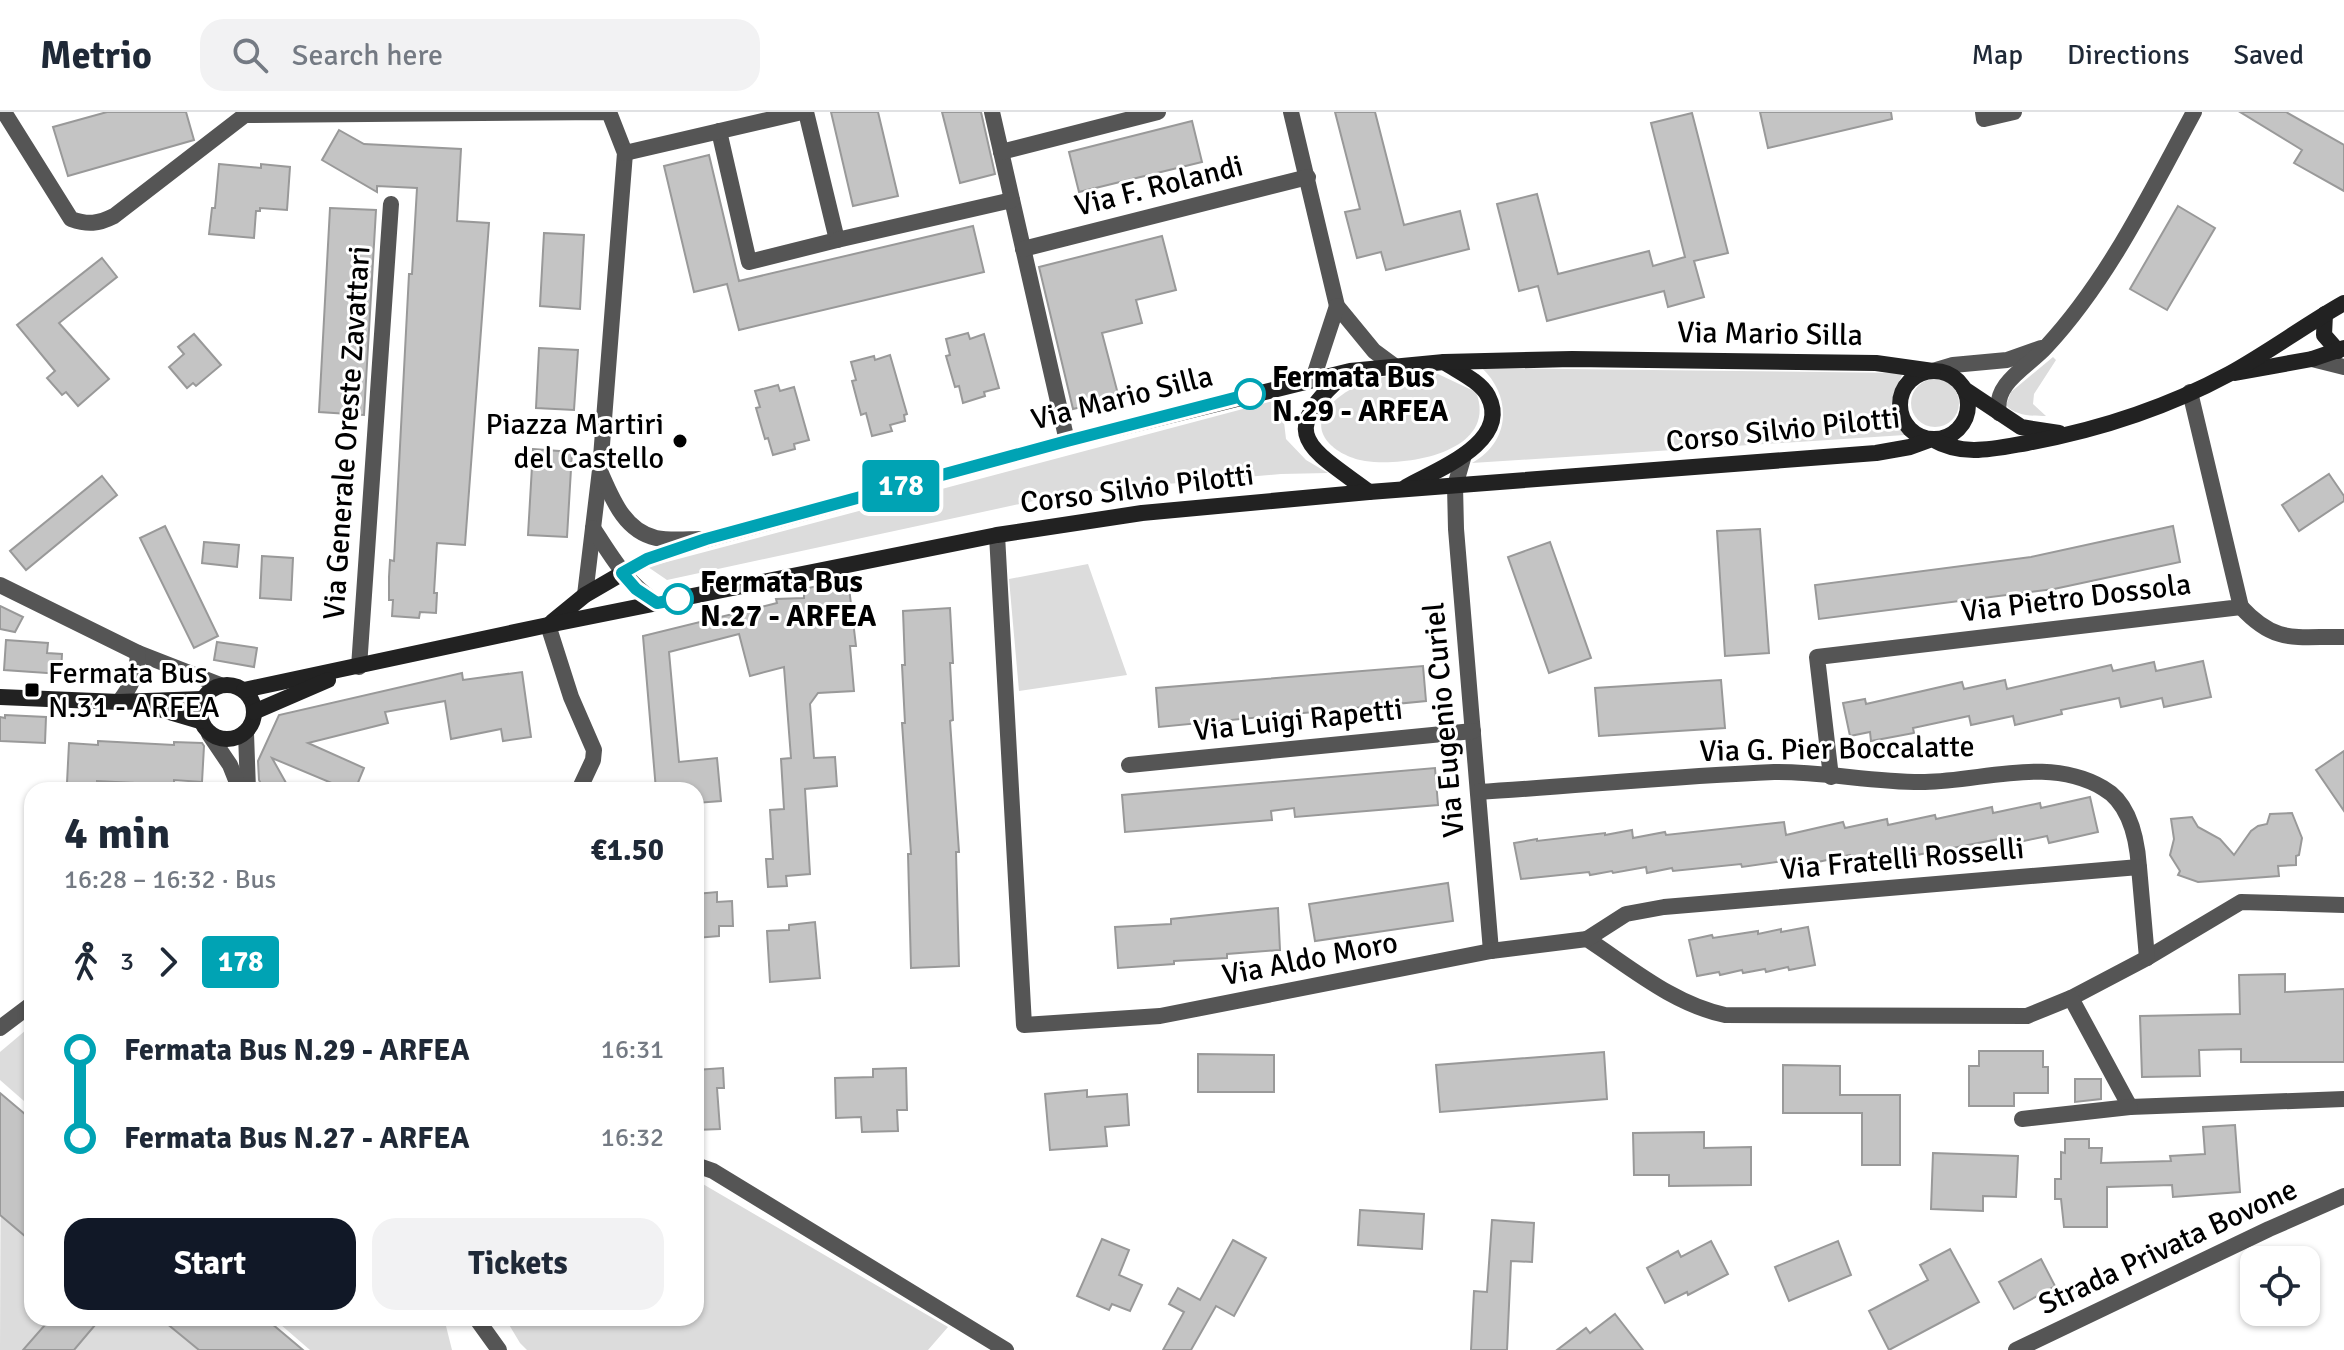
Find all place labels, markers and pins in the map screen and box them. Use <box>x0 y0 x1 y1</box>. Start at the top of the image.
place label: Fermata Bus N.29 - ARFEA <box>1272 359 1448 430</box>
marker: Fermata Bus N.29 - ARFEA <box>1235 379 1265 409</box>
place label: Piazza Martiri del Castello <box>485 406 664 477</box>
marker: Piazza Martiri del Castello <box>671 432 689 450</box>
place label: Fermata Bus N.27 - ARFEA <box>700 564 876 635</box>
marker: Fermata Bus N.27 - ARFEA <box>663 584 693 614</box>
place label: Fermata Bus N.31 - ARFEA <box>48 655 220 726</box>
marker: Fermata Bus N.31 - ARFEA <box>23 681 41 699</box>

